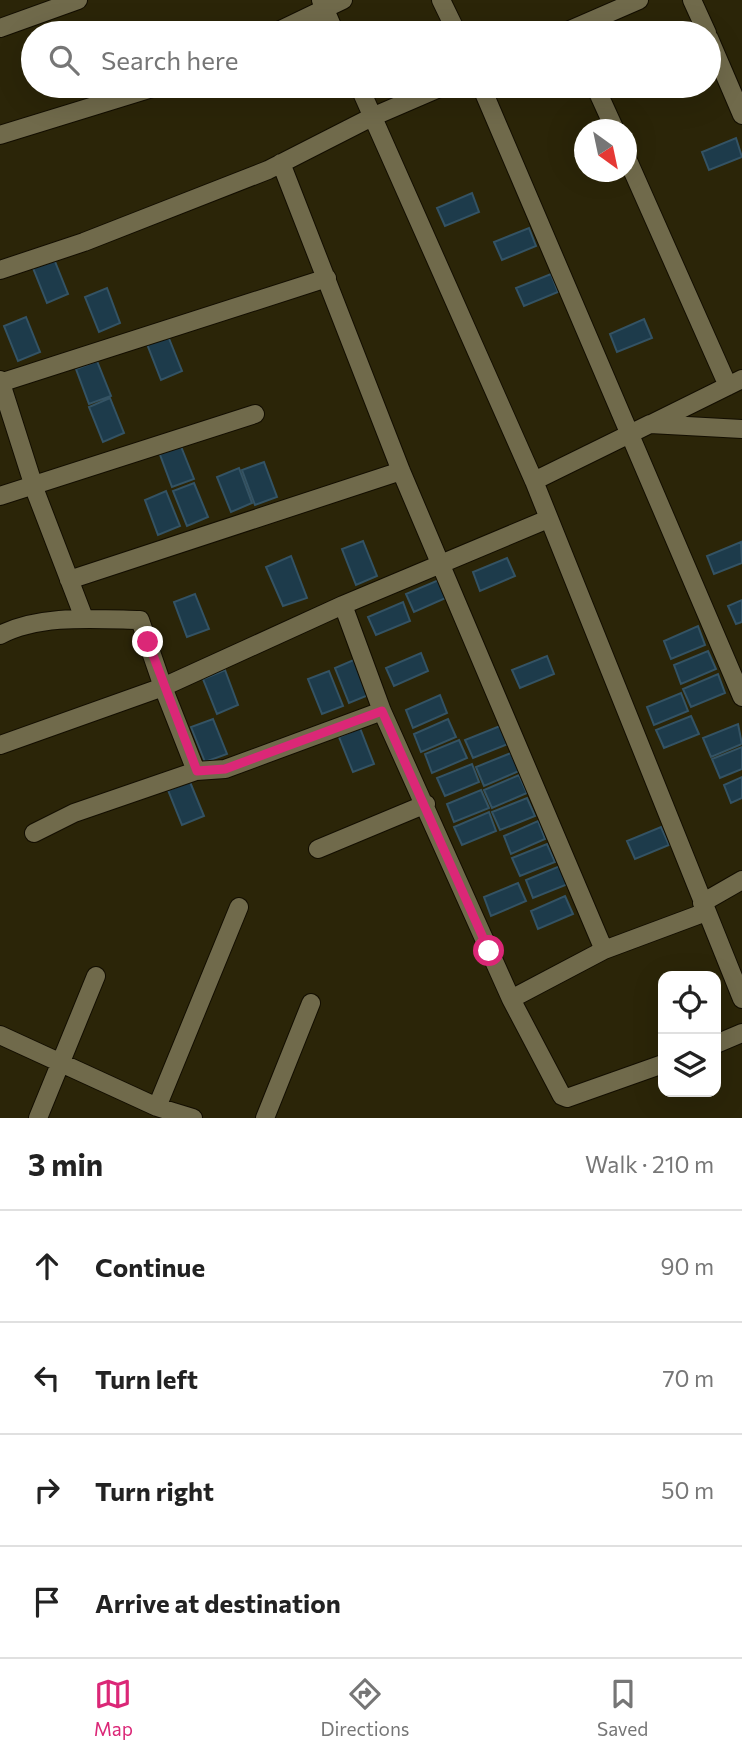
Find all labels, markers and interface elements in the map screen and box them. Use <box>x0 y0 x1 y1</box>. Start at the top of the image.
search box <box>21 21 721 98</box>
icon: search <box>45 41 83 79</box>
text: Search here <box>101 44 239 75</box>
north arrow <box>574 119 637 182</box>
route end <box>132 626 163 657</box>
route start <box>473 935 504 966</box>
map controls <box>658 971 721 1097</box>
button: locate <box>658 971 721 1034</box>
button: layers <box>658 1034 721 1097</box>
text: 3 min <box>28 1145 103 1182</box>
text: Walk · 210 m <box>585 1150 714 1178</box>
icon: ahead <box>28 1247 66 1285</box>
text: Continue <box>95 1251 205 1282</box>
text: 90 m <box>661 1252 714 1280</box>
icon: left <box>28 1359 66 1397</box>
text: Turn left <box>95 1363 198 1394</box>
text: 70 m <box>662 1364 714 1392</box>
icon: right <box>28 1471 66 1509</box>
text: Turn right <box>95 1475 214 1506</box>
text: 50 m <box>661 1476 714 1504</box>
icon: arrive <box>28 1583 66 1621</box>
text: Arrive at destination <box>95 1587 341 1618</box>
tab: Map <box>94 1675 133 1740</box>
tab: Directions <box>320 1675 410 1740</box>
tab: Saved <box>597 1675 648 1740</box>

